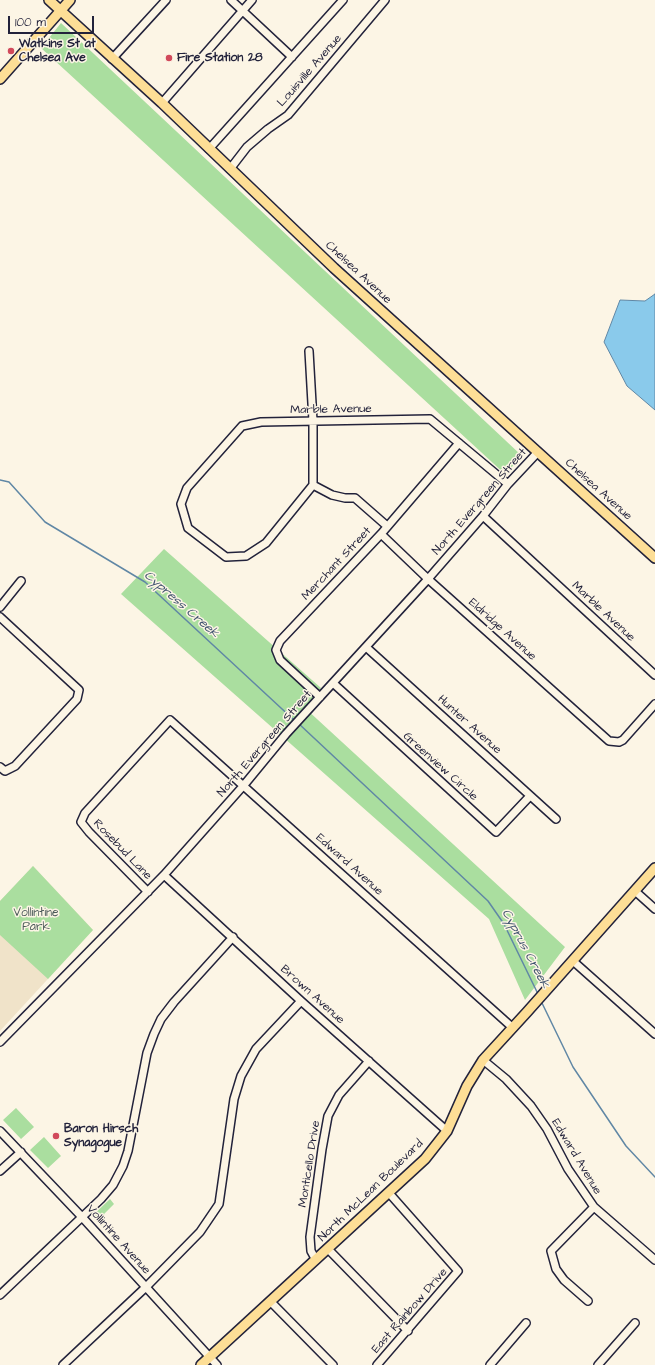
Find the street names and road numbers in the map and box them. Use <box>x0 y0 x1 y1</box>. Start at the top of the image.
street label: Louisville Avenue <box>275 32 345 110</box>
street label: Chelsea Avenue <box>322 239 394 307</box>
street label: Marble Avenue <box>290 402 372 418</box>
street label: North Evergreen Street <box>430 446 530 558</box>
street label: Chelsea Avenue <box>562 456 634 524</box>
street label: Merchant Street <box>299 524 375 604</box>
street label: Marble Avenue <box>568 579 638 645</box>
street label: Eldridge Avenue <box>465 596 539 664</box>
street label: North Evergreen Street <box>215 688 315 800</box>
street label: Hunter Avenue <box>434 693 504 757</box>
street label: Greenview Circle <box>400 730 480 804</box>
street label: Rosebud Lane <box>90 817 154 883</box>
street label: Edward Avenue <box>312 831 386 899</box>
street label: Brown Avenue <box>277 962 347 1028</box>
street label: Edward Avenue <box>548 1117 604 1197</box>
street label: Monticello Drive <box>296 1120 324 1208</box>
street label: North McLean Boulevard <box>315 1137 427 1245</box>
street label: Vollintine Avenue <box>83 1202 153 1278</box>
street label: East Rainbow Drive <box>369 1265 451 1357</box>

